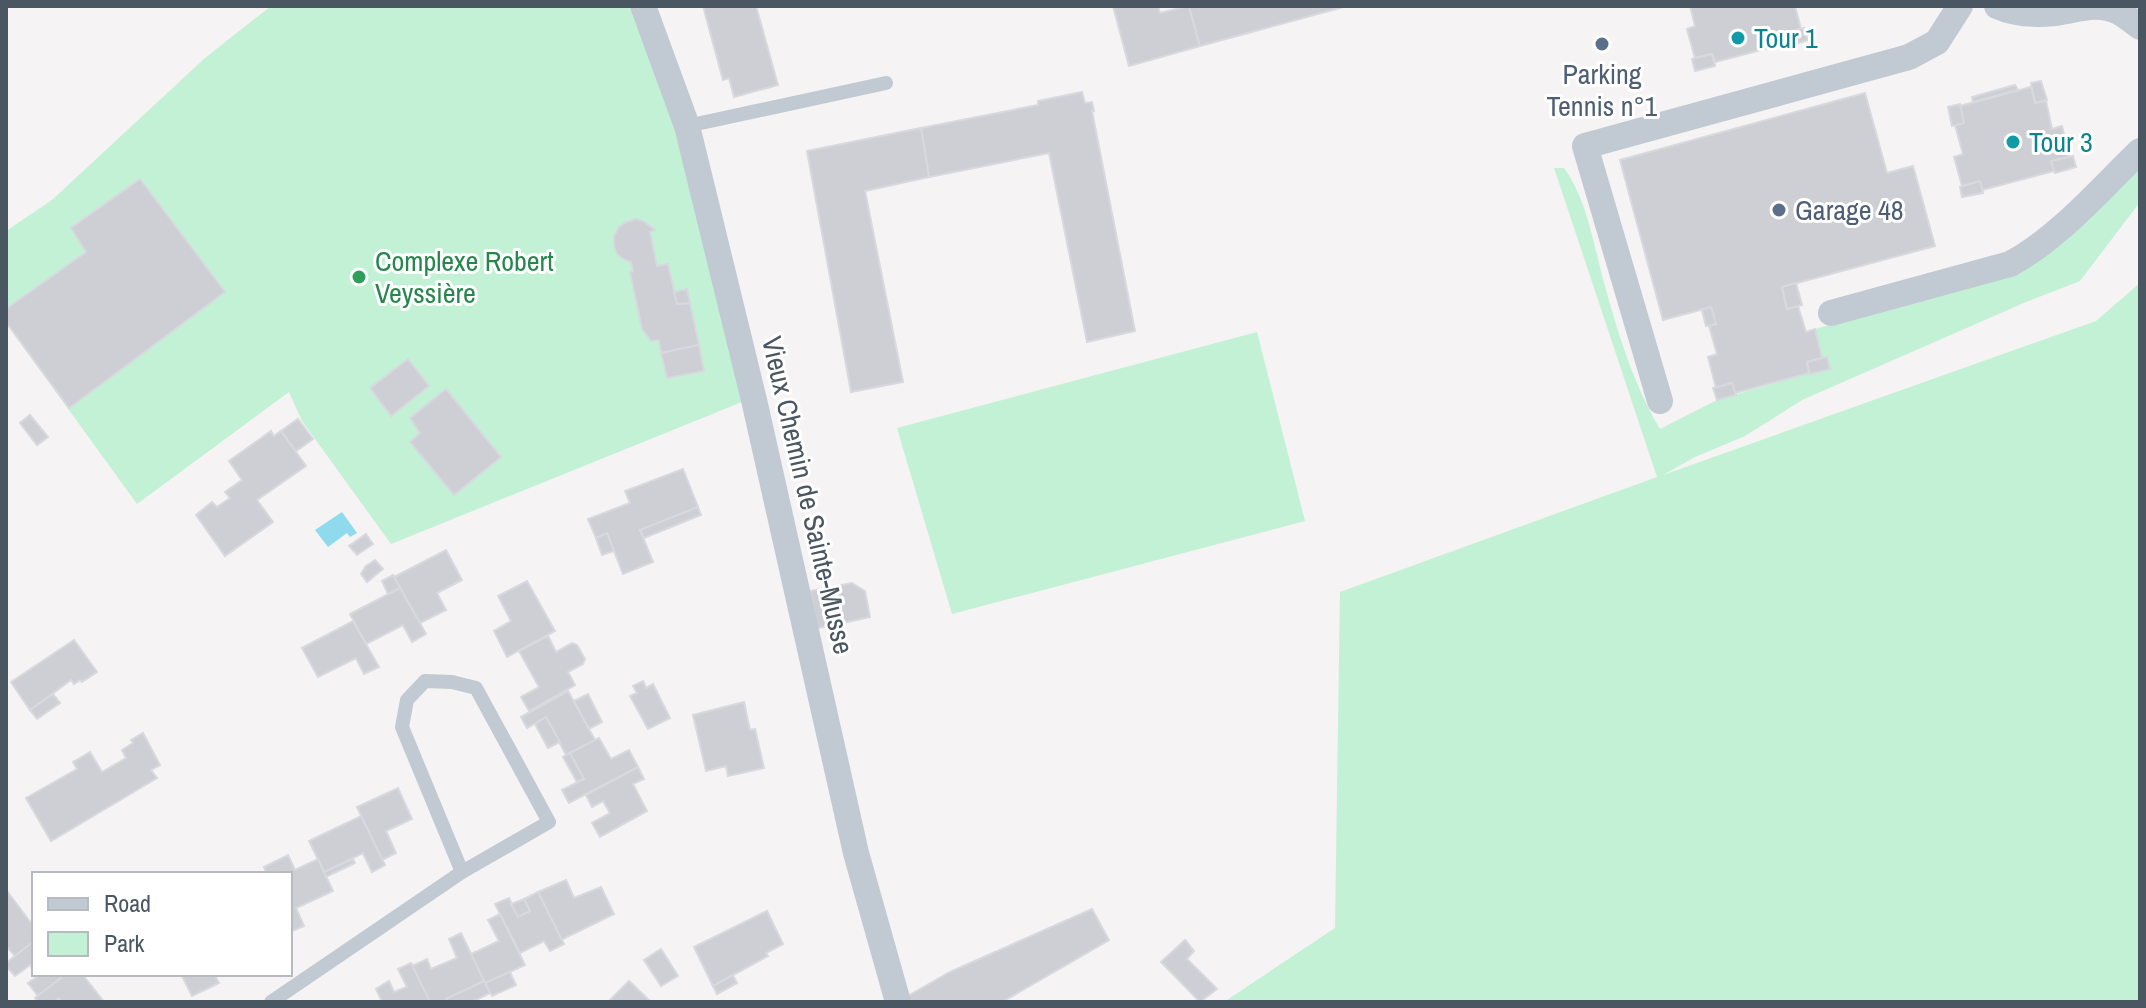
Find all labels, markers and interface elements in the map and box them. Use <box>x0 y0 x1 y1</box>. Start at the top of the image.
place label: Tour 1 <box>1754 19 1818 57</box>
marker: Tour 1 <box>1729 29 1747 47</box>
marker: Parking Tennis n°1 <box>1593 35 1611 53</box>
place label: Parking Tennis n°1 <box>1547 55 1658 125</box>
place label: Tour 3 <box>2029 123 2093 161</box>
marker: Tour 3 <box>2004 133 2022 151</box>
place label: Garage 48 <box>1795 191 1904 229</box>
marker: Garage 48 <box>1770 201 1788 219</box>
place label: Complexe Robert Veyssière <box>375 242 554 312</box>
marker: Complexe Robert Veyssière <box>350 268 368 286</box>
street label: Vieux Chemin de Sainte-Musse <box>753 332 863 658</box>
legend <box>32 872 292 976</box>
text: Road <box>104 887 151 919</box>
text: Park <box>104 927 145 959</box>

